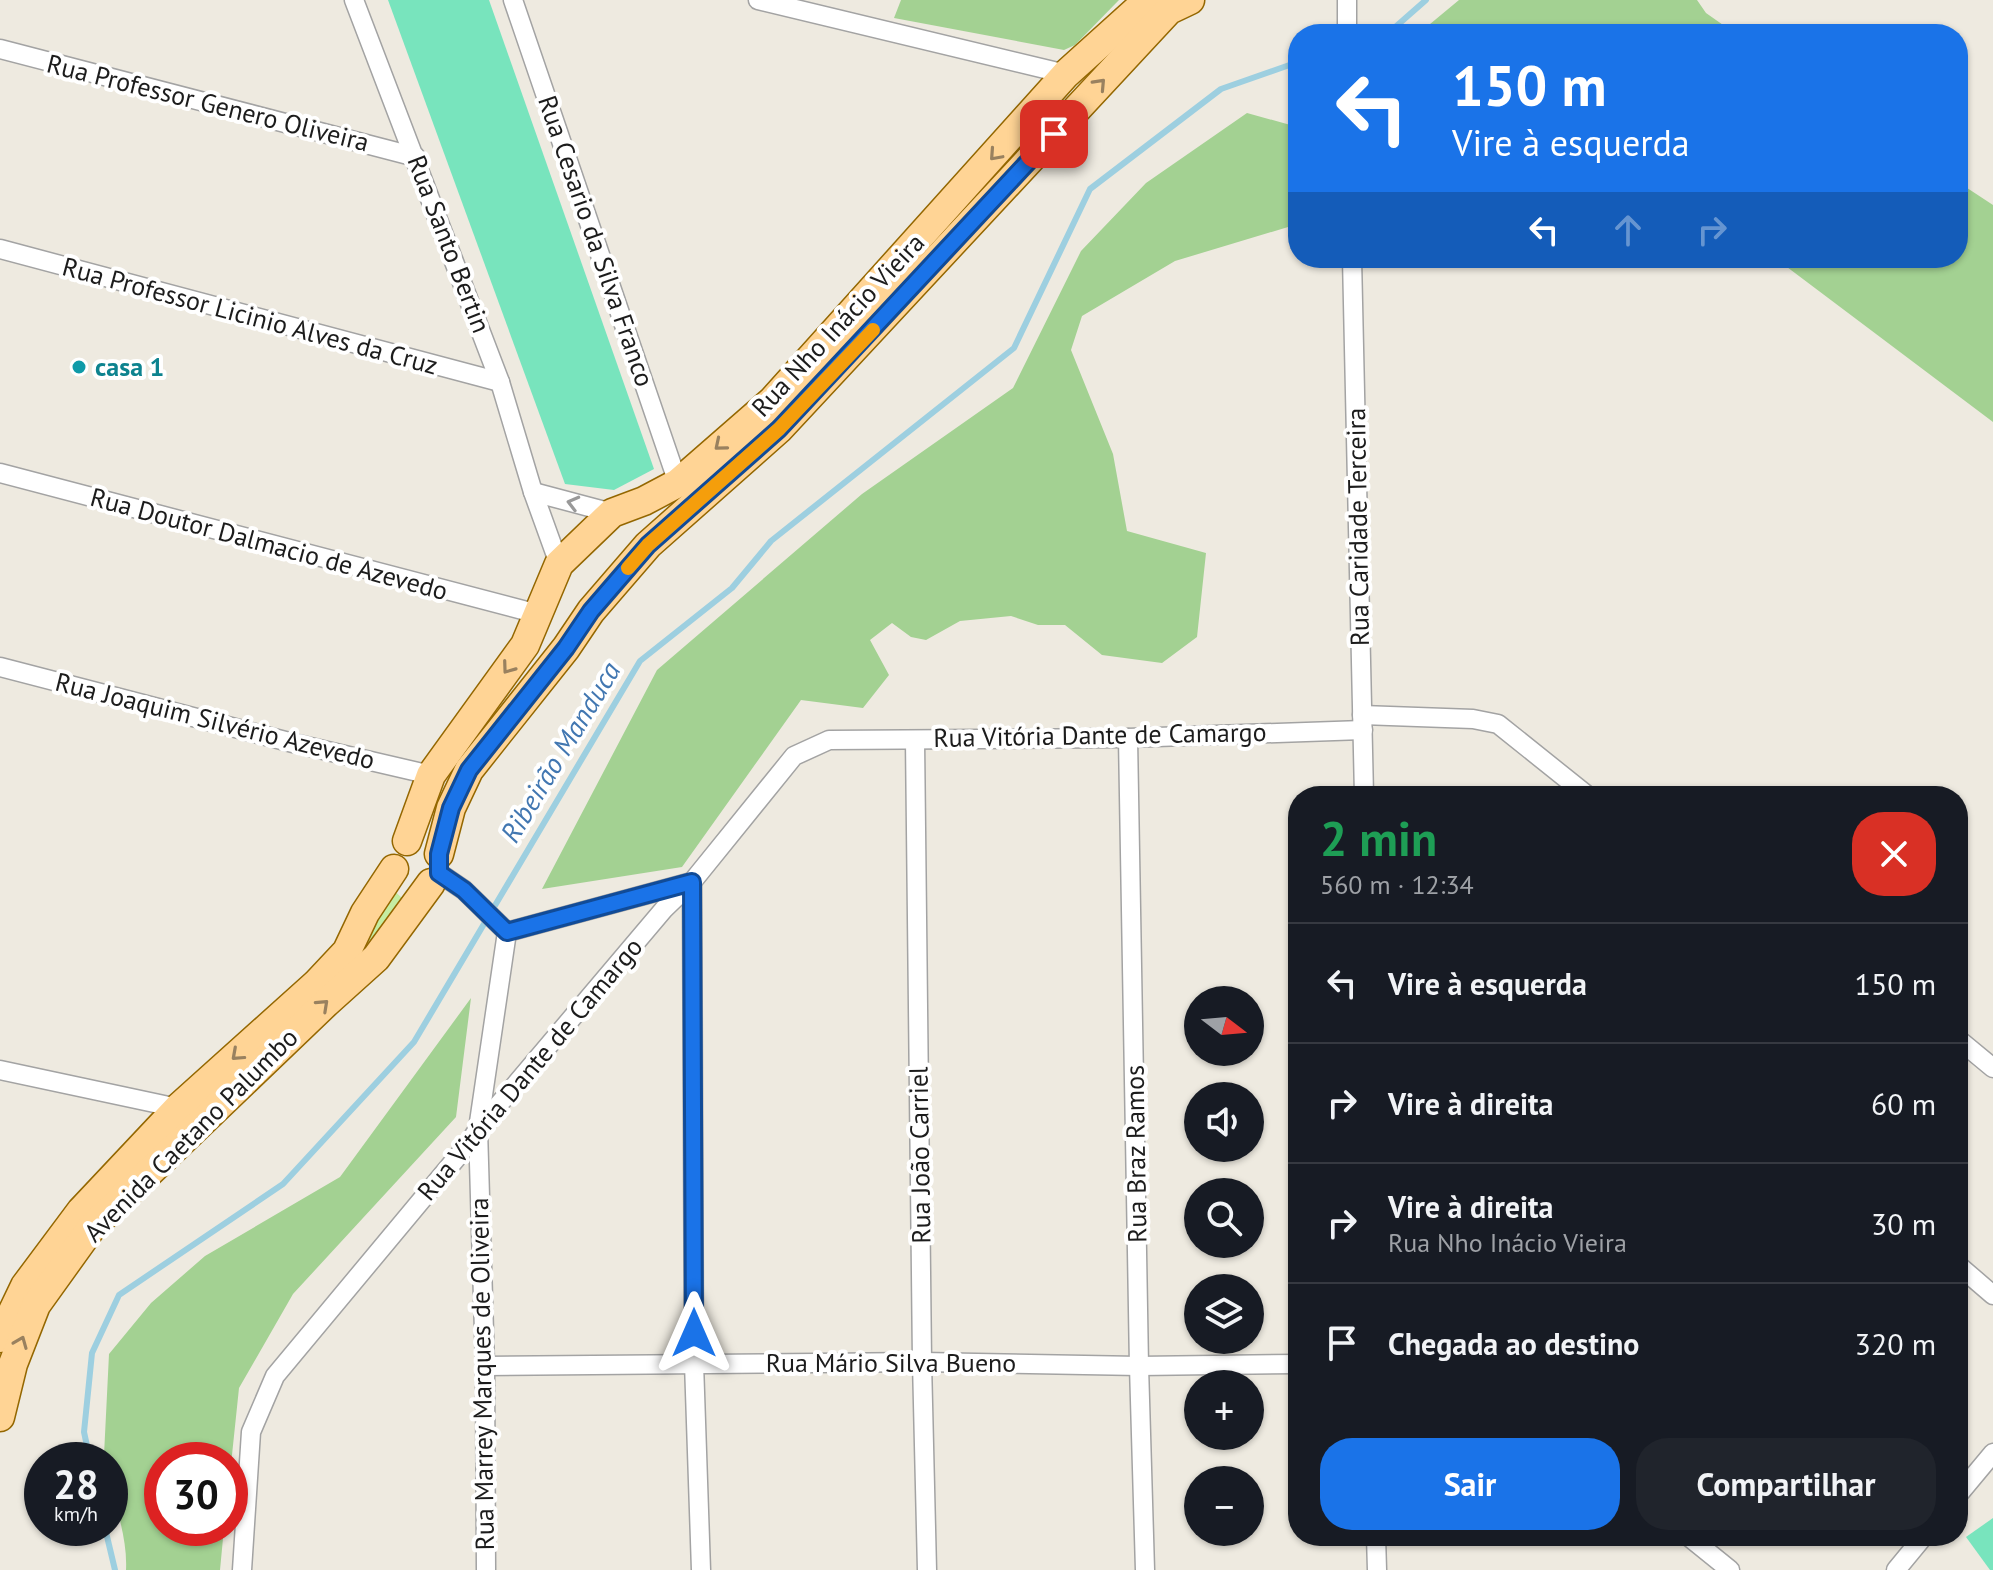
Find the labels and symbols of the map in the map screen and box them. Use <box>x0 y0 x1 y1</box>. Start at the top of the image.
street label: Rua Professor Genero Oliveira <box>44 46 373 159</box>
one-way arrow <box>1091 78 1105 93</box>
street label: Rua Cesario da Silva Franco <box>531 91 662 391</box>
pin <box>1020 100 1088 168</box>
one-way arrow <box>990 145 1004 160</box>
street label: Rua Santo Bertin <box>400 150 498 337</box>
street label: Rua Nho Inácio Vieira <box>744 226 931 423</box>
street label: Rua Professor Licinio Alves da Cruz <box>59 249 441 382</box>
place label: casa 1 <box>95 350 164 383</box>
marker: casa 1 <box>70 358 88 376</box>
street label: Rua Caridade Terceira <box>1339 407 1376 647</box>
one-way arrow <box>715 435 729 450</box>
street label: Rua Doutor Dalmacio de Azevedo <box>87 480 451 607</box>
one-way arrow <box>566 496 580 513</box>
water label: Ribeirão Manduca <box>491 654 628 849</box>
one-way arrow <box>503 660 518 674</box>
street label: Rua Joaquim Silvério Azevedo <box>52 665 378 776</box>
street label: Rua Vitória Dante de Camargo <box>933 715 1267 754</box>
street label: Rua Vitória Dante de Camargo <box>410 930 649 1207</box>
north arrow <box>1184 986 1264 1066</box>
one-way arrow <box>314 1001 329 1015</box>
street label: Avenida Caetano Palumbo <box>77 1021 305 1249</box>
one-way arrow <box>231 1045 246 1060</box>
street label: Rua Braz Ramos <box>1117 1065 1154 1243</box>
street label: Rua João Carriel <box>901 1066 938 1244</box>
street label: Rua Marrey Marques de Oliveira <box>462 1197 501 1551</box>
position arrow <box>652 1291 736 1375</box>
one-way arrow <box>12 1336 28 1350</box>
street label: Rua Mário Silva Bueno <box>766 1346 1016 1379</box>
speed limit sign: 30 <box>144 1442 248 1546</box>

